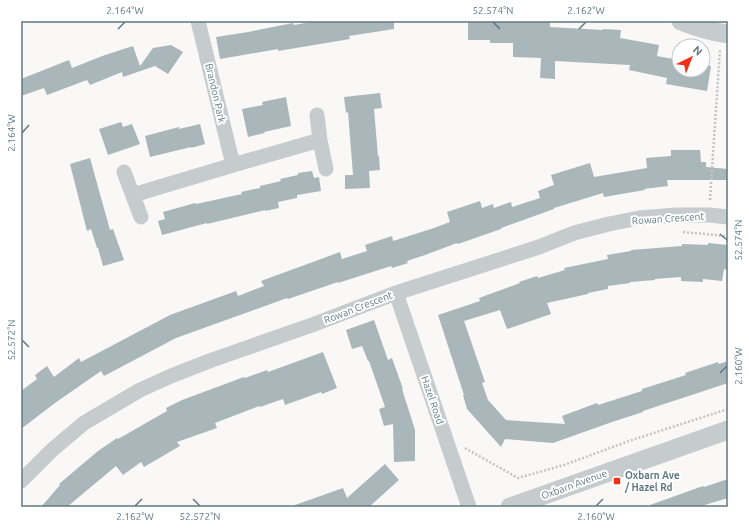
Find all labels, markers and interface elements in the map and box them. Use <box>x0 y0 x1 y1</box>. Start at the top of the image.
text: 2.164°W <box>106 5 144 16</box>
text: 52.574°N <box>472 5 514 16</box>
text: 2.162°W <box>567 5 605 16</box>
north arrow <box>671 38 711 78</box>
text: N <box>691 43 705 58</box>
street label: Brandon Park <box>203 62 228 124</box>
text: 2.164°W <box>6 114 17 152</box>
street label: Rowan Crescent <box>631 210 705 227</box>
text: 52.574°N <box>733 219 744 261</box>
street label: Rowan Crescent <box>322 289 394 326</box>
text: 52.572°N <box>6 319 17 361</box>
text: 2.160°W <box>733 347 744 385</box>
street label: Hazel Road <box>419 375 446 426</box>
street label: Oxbarn Avenue <box>540 467 609 501</box>
place label: Oxbarn Ave / Hazel Rd <box>624 470 680 493</box>
marker: Oxbarn Ave / Hazel Rd <box>612 476 622 486</box>
text: 2.162°W <box>116 511 154 522</box>
text: 52.572°N <box>179 511 221 522</box>
text: 2.160°W <box>577 511 615 522</box>

